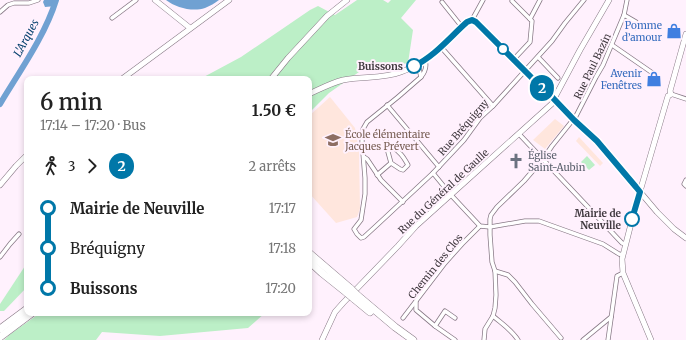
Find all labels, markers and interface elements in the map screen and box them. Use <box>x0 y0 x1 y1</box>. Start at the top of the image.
water label: L'Arques <box>10 16 42 59</box>
place label: Pomme d’amour <box>622 19 662 44</box>
shop icon: Pomme d’amour <box>665 22 683 40</box>
street label: Rue Paul Bazin <box>571 31 614 101</box>
unlabelled marker <box>497 43 509 55</box>
marker: Buissons <box>406 58 422 74</box>
place label: Buissons <box>358 60 403 73</box>
place label: Avenir Fenêtres <box>601 67 642 92</box>
shop icon: Avenir Fenêtres <box>645 70 663 88</box>
line badge: 2 <box>529 75 555 101</box>
text: 2 <box>538 79 546 97</box>
text: 6 min <box>40 88 103 116</box>
street label: Rue Bréquigny <box>435 96 492 158</box>
text: 1.50 € <box>252 101 296 120</box>
text: 17:14 – 17:20 · Bus <box>40 117 146 134</box>
place label: École élémentaire Jacques Prévert <box>344 127 430 153</box>
school or university icon: École élémentaire Jacques Prévert <box>324 131 342 149</box>
street label: Rue du Général de Gaulle <box>395 146 491 237</box>
place label: Église Saint-Aubin <box>528 148 586 174</box>
church icon: Église Saint-Aubin <box>507 152 525 170</box>
icon: walk <box>40 155 62 177</box>
icon: forward <box>81 155 103 177</box>
text: 2 <box>117 157 126 175</box>
text: 3 <box>68 158 75 175</box>
text: 2 arrêts <box>248 158 296 175</box>
text: Mairie de Neuville <box>70 199 204 218</box>
text: 17:17 <box>269 200 296 217</box>
place label: Mairie de Neuville <box>574 207 622 232</box>
marker: Mairie de Neuville <box>624 211 640 227</box>
street label: Chemin des Clos <box>405 231 466 301</box>
text: Bréquigny <box>70 239 145 258</box>
text: 17:18 <box>268 240 296 257</box>
text: Buissons <box>70 279 137 298</box>
text: 17:20 <box>265 280 296 297</box>

